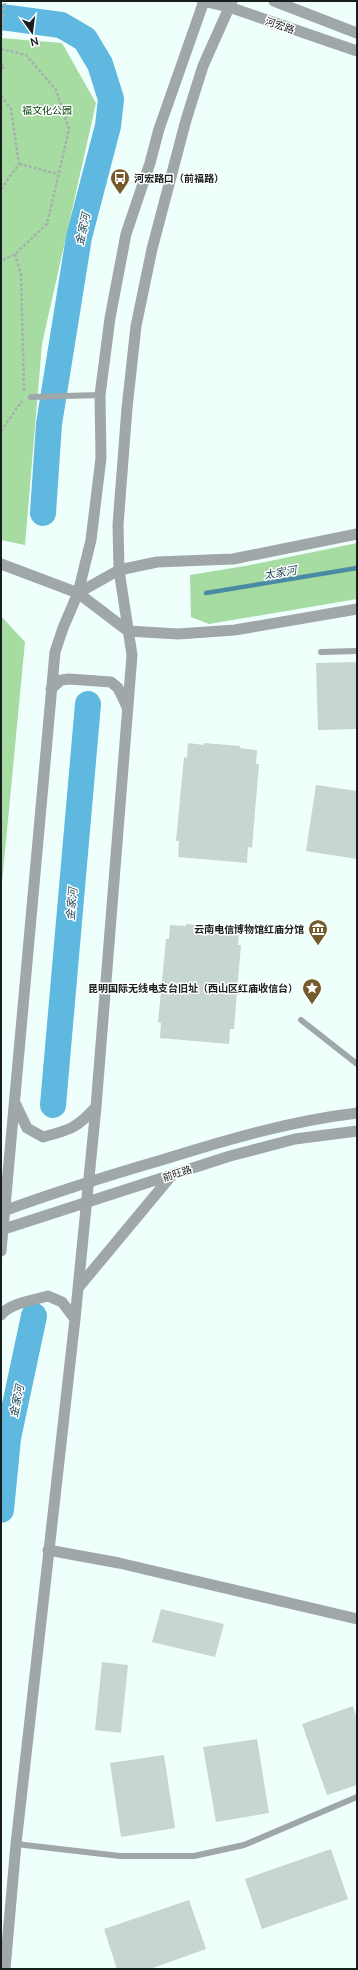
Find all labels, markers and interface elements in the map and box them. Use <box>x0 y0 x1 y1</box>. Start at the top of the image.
north arrow <box>12 12 52 52</box>
street label: 河宏路 <box>264 13 296 37</box>
text: N <box>29 34 40 50</box>
park label: 福文化公园 <box>22 103 72 117</box>
bus stop icon: 河宏路口（前福路） <box>109 167 131 195</box>
place label: 河宏路口（前福路） <box>134 171 224 185</box>
water label: 金家河 <box>71 209 93 247</box>
water label: 太家河 <box>263 562 299 582</box>
water label: 金家河 <box>62 885 80 921</box>
museum icon: 云南电信博物馆红庙分馆 <box>307 918 329 946</box>
place label: 云南电信博物馆红庙分馆 <box>194 922 304 936</box>
place icon: 昆明国际无线电支台旧址（西山区红庙收信台） <box>301 977 323 1005</box>
place label: 昆明国际无线电支台旧址（西山区红庙收信台） <box>88 981 298 995</box>
street label: 前旺路 <box>161 1162 193 1184</box>
water label: 金家河 <box>5 1381 27 1419</box>

